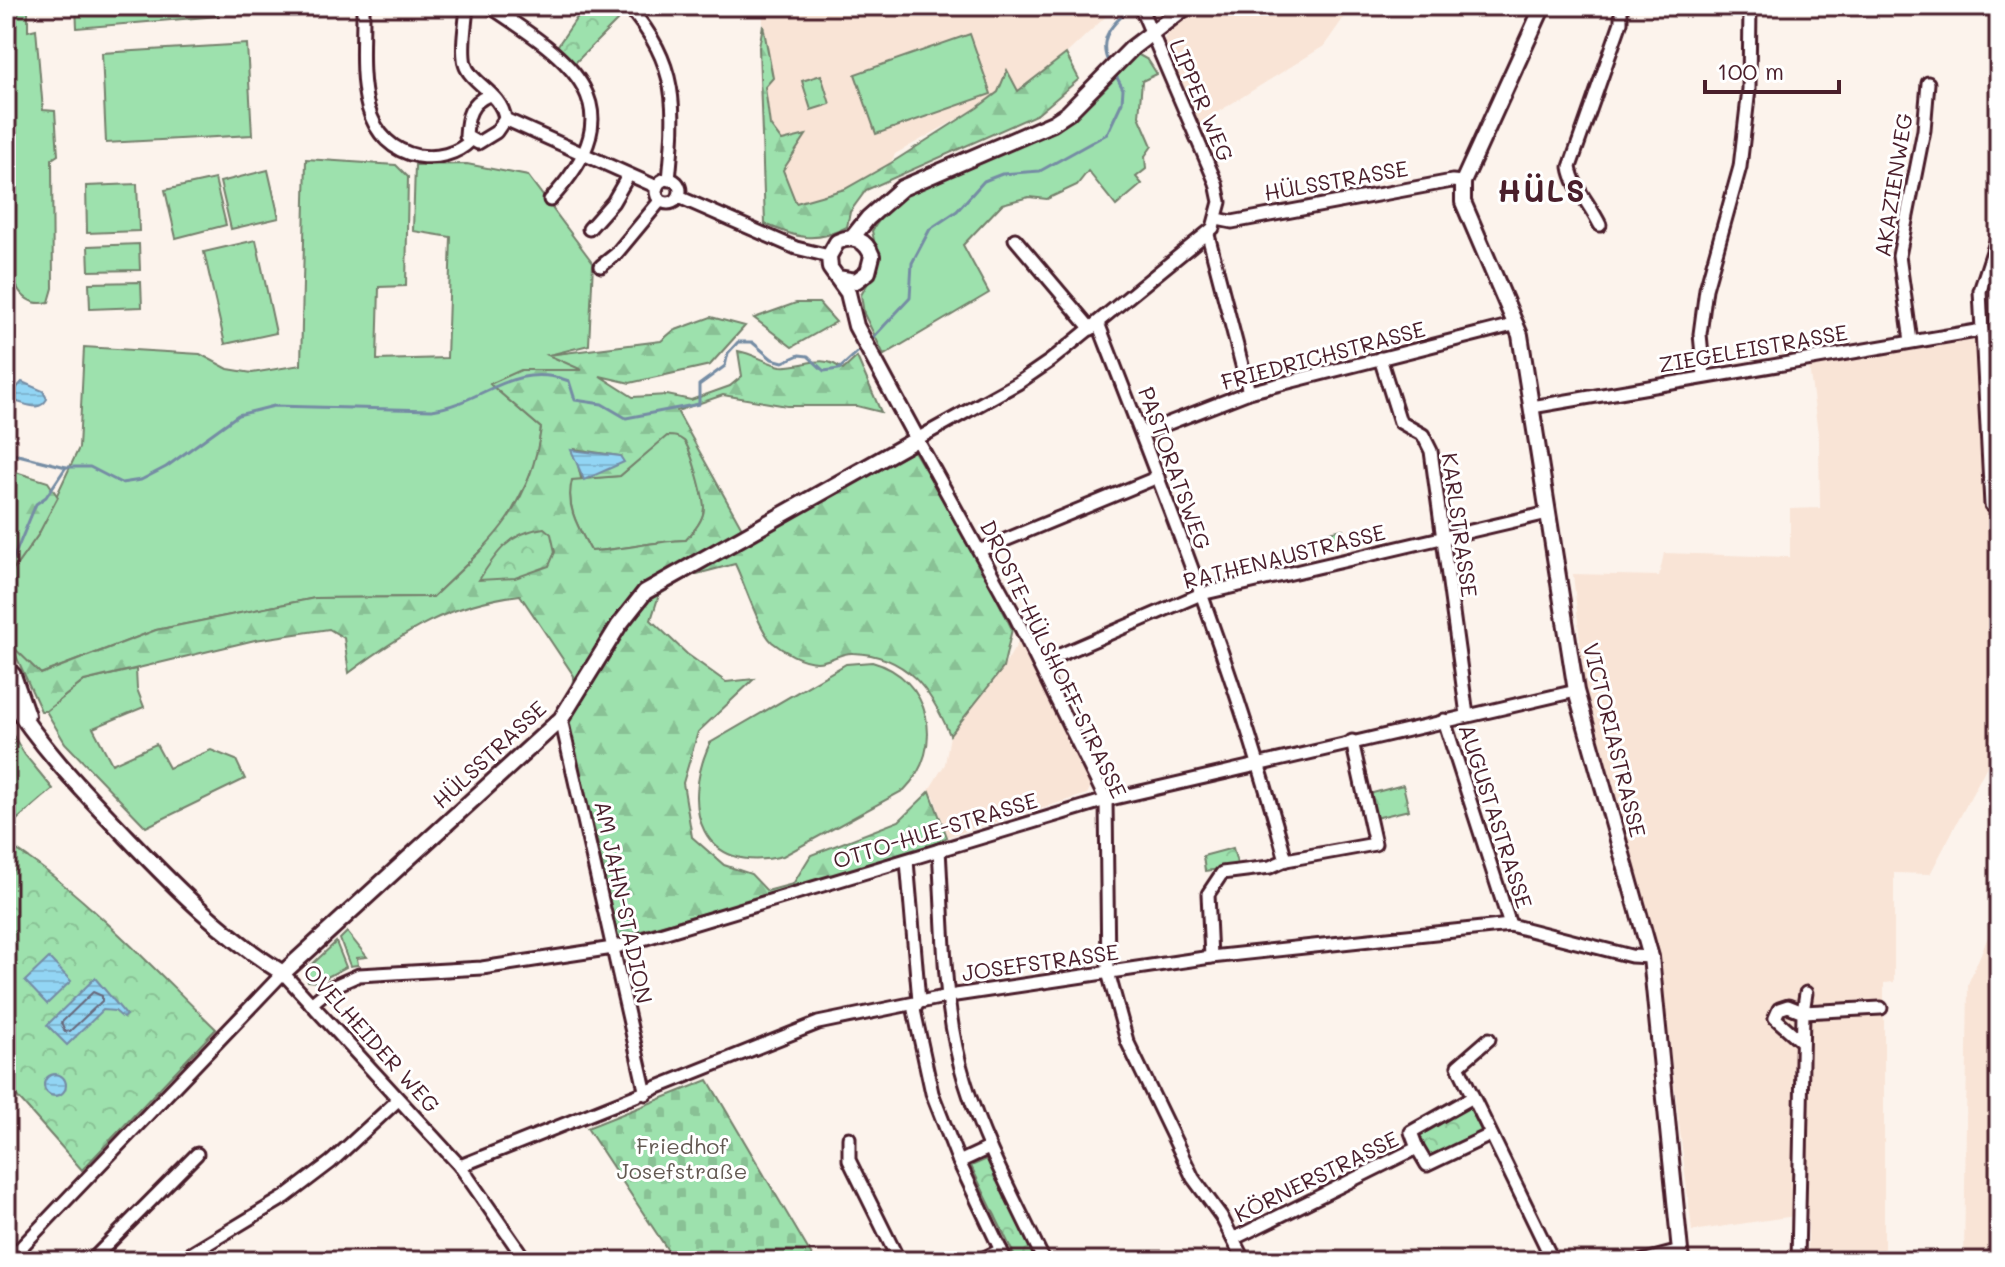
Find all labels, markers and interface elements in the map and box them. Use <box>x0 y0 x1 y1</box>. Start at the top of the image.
street label: LIPPER WEG <box>1163 34 1241 166</box>
scale bar <box>1705 44 1839 94</box>
text: 100 m <box>1717 55 1784 86</box>
street label: AKAZIENWEG <box>1867 111 1919 259</box>
street label: HÜLSSTRASSE <box>1262 153 1410 207</box>
district label: HÜLS <box>1497 170 1587 210</box>
street label: FRIEDRICHSTRASSE <box>1218 314 1428 396</box>
street label: ZIEGELEISTRASSE <box>1656 317 1850 379</box>
street label: PASTORATSWEG <box>1132 383 1218 553</box>
street label: KARLSTRASSE <box>1436 451 1484 599</box>
street label: DROSTE-HÜLSHOFF-STRASSE <box>974 515 1134 803</box>
street label: RATHENAUSTRASSE <box>1180 517 1388 595</box>
street label: VICTORIASTRASSE <box>1577 640 1653 840</box>
street label: HÜLSSTRASSE <box>426 694 552 814</box>
street label: AUGUSTASTRASSE <box>1453 720 1539 912</box>
street label: OTTO-HUE-STRASSE <box>829 785 1041 875</box>
street label: AM JAHN-STADION <box>588 798 660 1006</box>
street label: JOSEFSTRASSE <box>960 937 1120 987</box>
street label: OVELHEIDER WEG <box>297 957 447 1119</box>
street label: KÖRNERSTRASSE <box>1229 1124 1403 1228</box>
park label: Friedhof Josefstraße <box>617 1131 747 1185</box>

